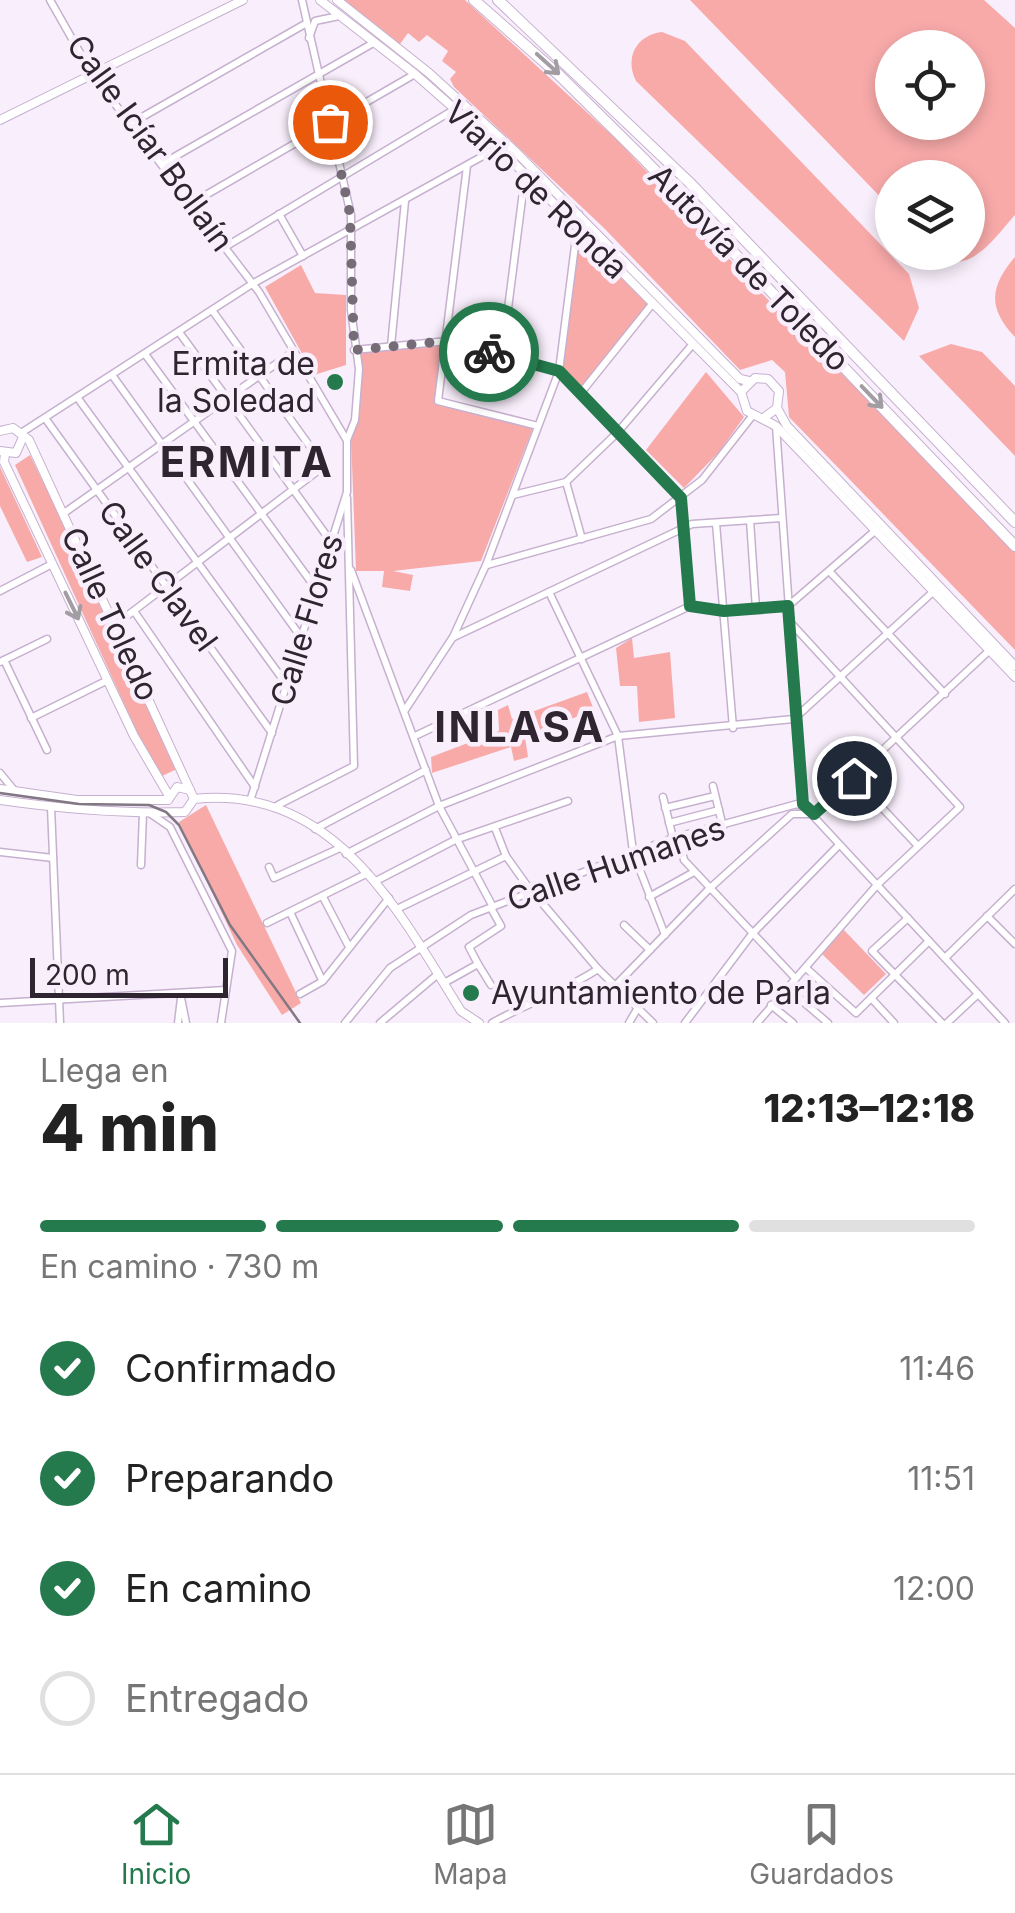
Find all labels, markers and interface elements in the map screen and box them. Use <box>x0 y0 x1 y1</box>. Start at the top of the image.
street label: Calle Icíar Bollaín <box>59 27 242 259</box>
map controls <box>875 30 985 270</box>
button: locate <box>875 30 985 140</box>
one-way arrow <box>535 52 559 76</box>
pin <box>288 80 373 165</box>
street label: Viario de Ronda <box>437 92 636 287</box>
icon: bag <box>303 95 358 150</box>
street label: Autovía de Toledo <box>641 156 858 379</box>
button: layers <box>875 160 985 270</box>
courier <box>439 302 539 402</box>
icon: bike <box>462 325 517 380</box>
place label: Ermita de la Soledad <box>157 344 315 420</box>
marker: Ermita de la Soledad <box>324 371 346 393</box>
one-way arrow <box>860 384 884 408</box>
district label: ERMITA <box>160 436 334 487</box>
street label: Calle Clavel <box>91 493 226 659</box>
street label: Calle Toledo <box>53 521 168 707</box>
street label: Calle Flores <box>262 529 351 710</box>
one-way arrow <box>63 591 82 620</box>
district label: INLASA <box>434 701 606 752</box>
pin <box>812 736 897 821</box>
icon: home <box>827 751 882 806</box>
street label: Calle Humanes <box>502 808 730 919</box>
scale bar <box>30 953 228 998</box>
text: 200 m <box>45 958 130 992</box>
place label: Ayuntamiento de Parla <box>491 973 831 1012</box>
marker: Ayuntamiento de Parla <box>460 982 482 1004</box>
text: Llega en <box>40 1051 169 1090</box>
text: 12:13–12:18 <box>763 1085 975 1131</box>
text: 4 min <box>40 1088 219 1167</box>
text: En camino · 730 m <box>40 1247 319 1286</box>
icon: check <box>40 1341 95 1396</box>
text: Confirmado <box>125 1345 337 1391</box>
text: 11:46 <box>899 1349 975 1388</box>
icon: check <box>40 1451 95 1506</box>
text: Preparando <box>125 1455 334 1501</box>
text: 11:51 <box>907 1459 975 1498</box>
icon: check <box>40 1561 95 1616</box>
text: En camino <box>125 1565 312 1611</box>
text: 12:00 <box>893 1569 975 1608</box>
text: Entregado <box>125 1675 309 1721</box>
tab: Inicio <box>121 1797 191 1891</box>
tab: Mapa <box>433 1797 507 1891</box>
tab: Guardados <box>749 1797 894 1891</box>

